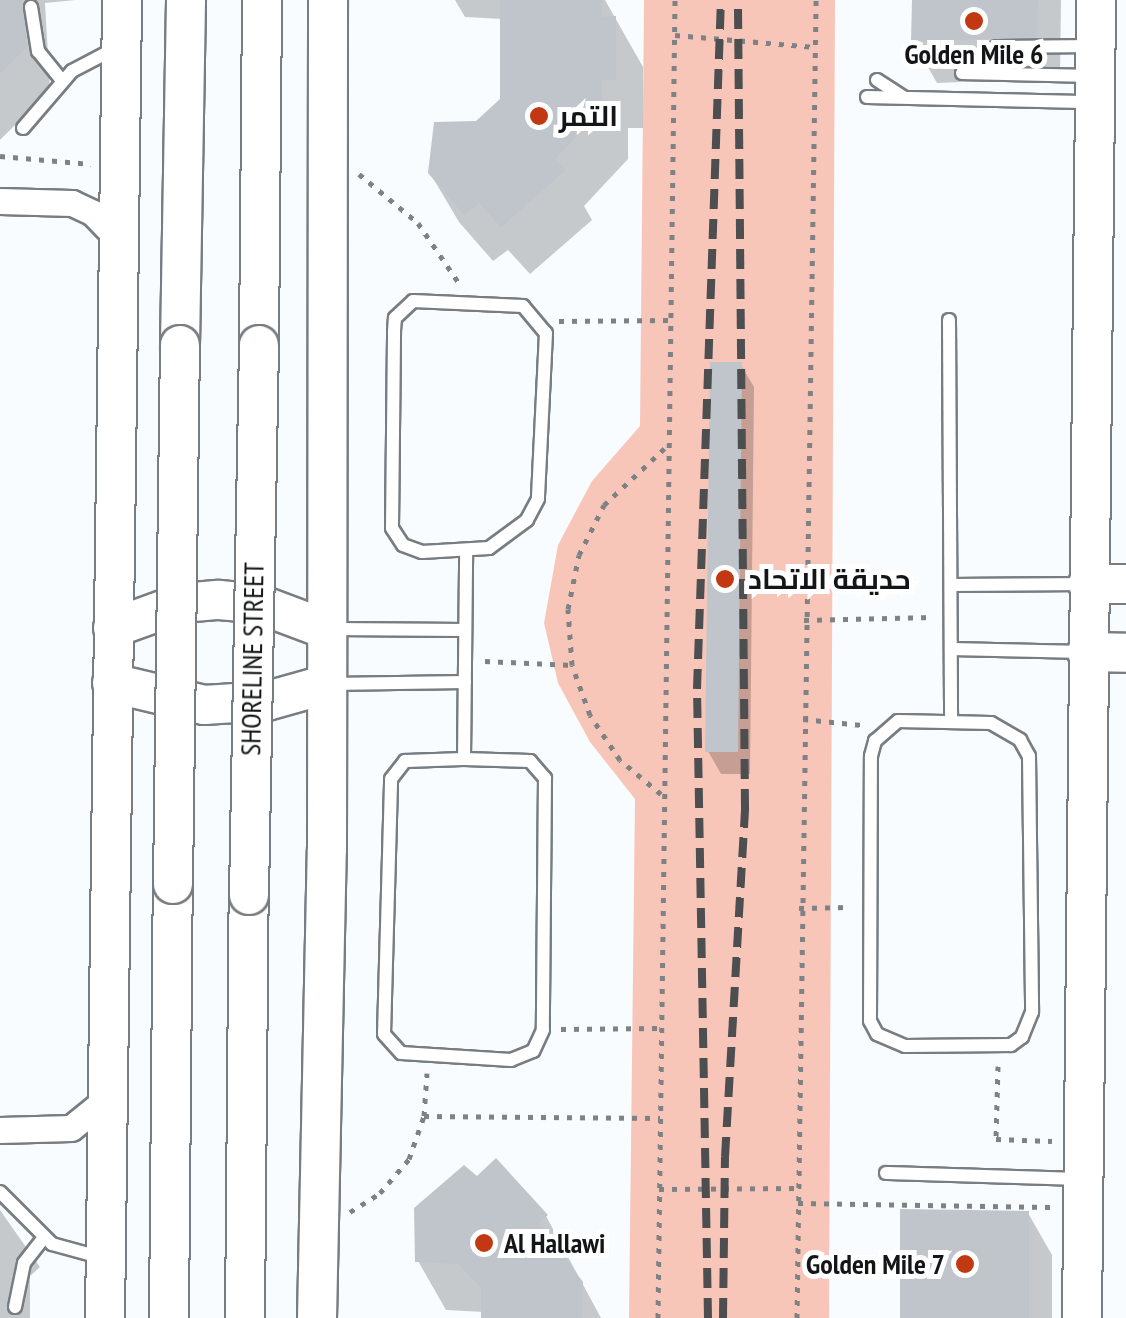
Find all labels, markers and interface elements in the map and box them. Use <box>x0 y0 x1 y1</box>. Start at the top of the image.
marker: Golden Mile 6 <box>963 10 985 32</box>
place label: Golden Mile 6 <box>905 37 1043 71</box>
place label: التمر <box>559 99 618 133</box>
marker: التمر <box>528 105 550 127</box>
street label: SHORELINE STREET <box>234 562 270 756</box>
place label: حديقة الاتحاد <box>748 562 911 596</box>
marker: حديقة الاتحاد <box>712 566 738 592</box>
place label: Al Hallawi <box>504 1226 605 1260</box>
marker: Al Hallawi <box>473 1232 495 1254</box>
place label: Golden Mile 7 <box>806 1247 945 1281</box>
marker: Golden Mile 7 <box>954 1253 976 1275</box>

